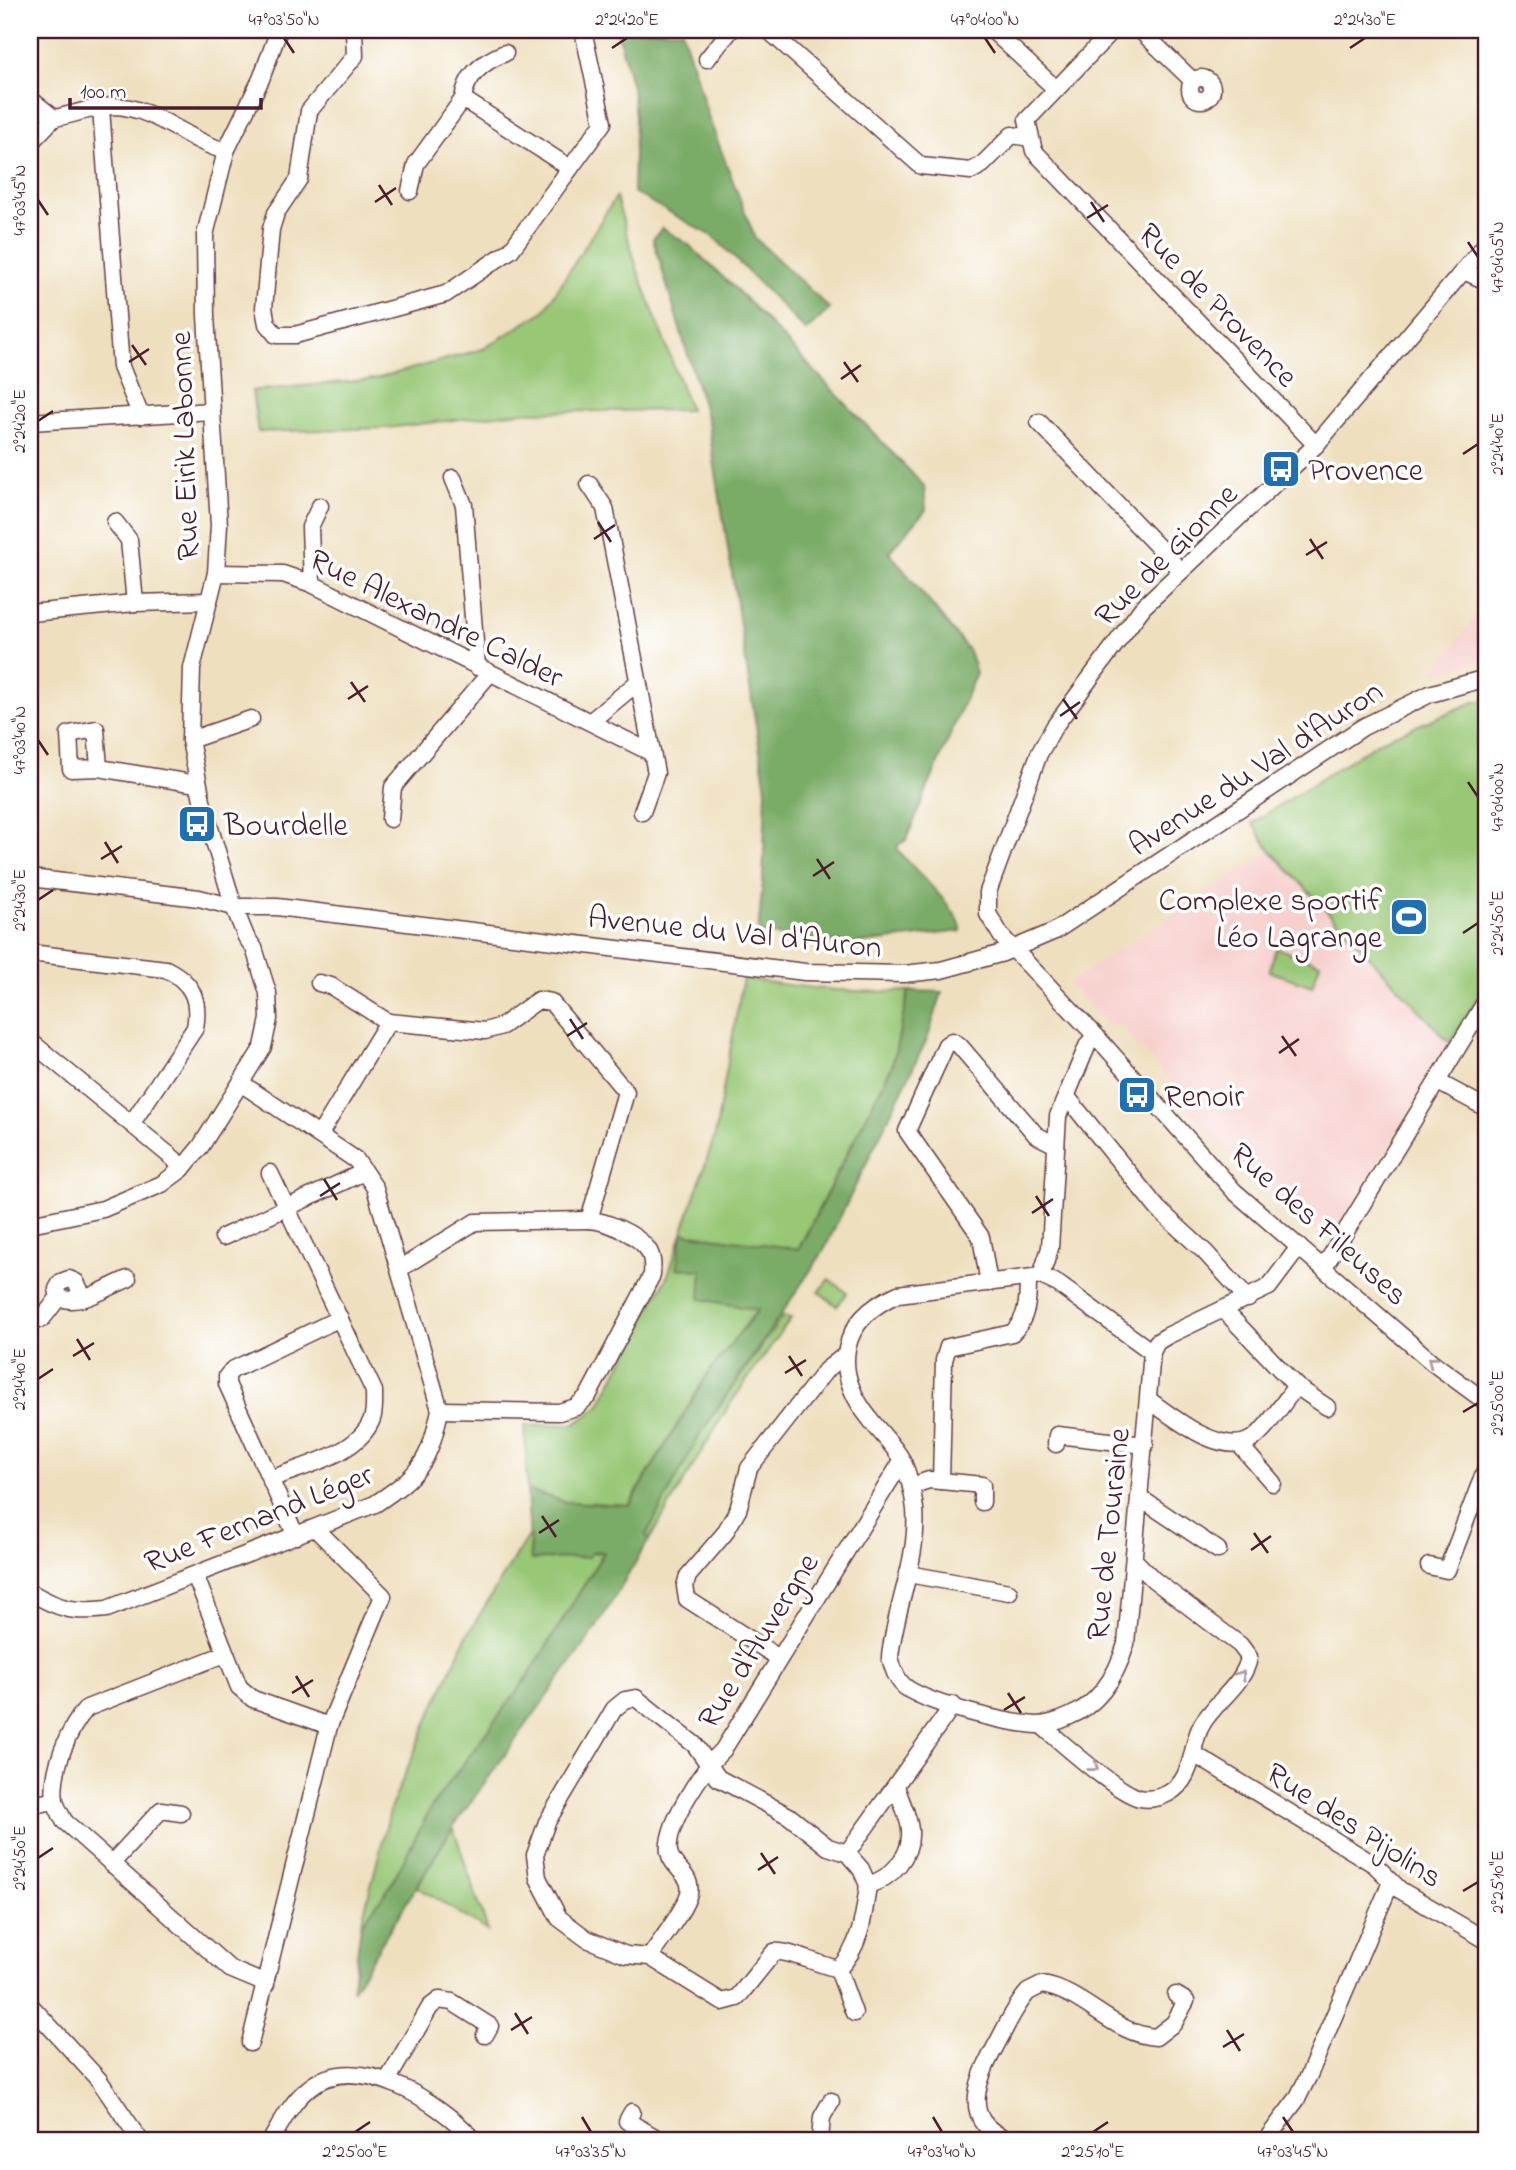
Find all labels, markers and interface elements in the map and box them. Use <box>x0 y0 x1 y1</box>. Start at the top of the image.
text: 47°03'50"N <box>248 8 320 34</box>
text: 2°24'20"E <box>595 8 659 34</box>
text: 47°04'00"N <box>951 8 1019 34</box>
text: 2°24'30"E <box>1334 8 1396 34</box>
scale bar <box>70 66 261 110</box>
text: 100 m <box>80 78 126 108</box>
text: 47°03'45"N <box>8 165 34 235</box>
street label: Rue de Provence <box>1125 213 1308 400</box>
text: 47°04'05"N <box>1486 221 1512 293</box>
street label: Rue Eirik Labonne <box>159 330 214 561</box>
text: 2°24'20"E <box>8 389 34 453</box>
text: 2°24'40"E <box>1486 413 1512 475</box>
bus stop icon: Provence <box>1260 448 1302 490</box>
place label: Provence <box>1308 449 1424 496</box>
street label: Rue de Gionne <box>1085 473 1251 639</box>
street label: Rue Alexandre Calder <box>300 538 571 702</box>
street label: Avenue du Val d'Auron <box>1120 670 1393 870</box>
text: 47°03'40"N <box>8 706 34 774</box>
text: 47°04'00"N <box>1486 763 1512 831</box>
bus stop icon: Bourdelle <box>176 803 218 845</box>
place label: Bourdelle <box>223 804 348 851</box>
text: 2°24'30"E <box>8 869 34 931</box>
place label: Complexe sportif Léo Lagrange <box>1159 879 1383 963</box>
text: 2°24'50"E <box>1486 890 1512 956</box>
street label: Avenue du Val d'Auron <box>585 896 884 973</box>
sports icon: Complexe sportif Léo Lagrange <box>1388 896 1430 938</box>
bus stop icon: Renoir <box>1116 1074 1158 1116</box>
place label: Renoir <box>1164 1075 1244 1122</box>
street label: Rue des Fileuses <box>1218 1132 1417 1319</box>
text: 2°24'40"E <box>8 1348 34 1410</box>
one-way arrow <box>1427 1357 1440 1369</box>
text: 2°25'00"E <box>1486 1370 1512 1436</box>
street label: Rue de Touraine <box>1076 1425 1145 1643</box>
street label: Rue Fernand Léger <box>138 1453 381 1588</box>
street label: Rue d'Auvergne <box>687 1544 833 1739</box>
one-way arrow <box>1233 1671 1245 1683</box>
street label: Rue des Pijolins <box>1255 1752 1451 1902</box>
one-way arrow <box>1086 1759 1099 1772</box>
text: 2°24'50"E <box>8 1825 34 1891</box>
text: 2°25'10"E <box>1486 1850 1512 1914</box>
text: 2°25'00"E <box>322 2140 388 2166</box>
text: 47°03'35"N <box>556 2140 626 2166</box>
text: 47°03'40"N <box>908 2140 976 2166</box>
text: 2°25'10"E <box>1061 2140 1125 2166</box>
text: 47°03'45"N <box>1258 2140 1328 2166</box>

